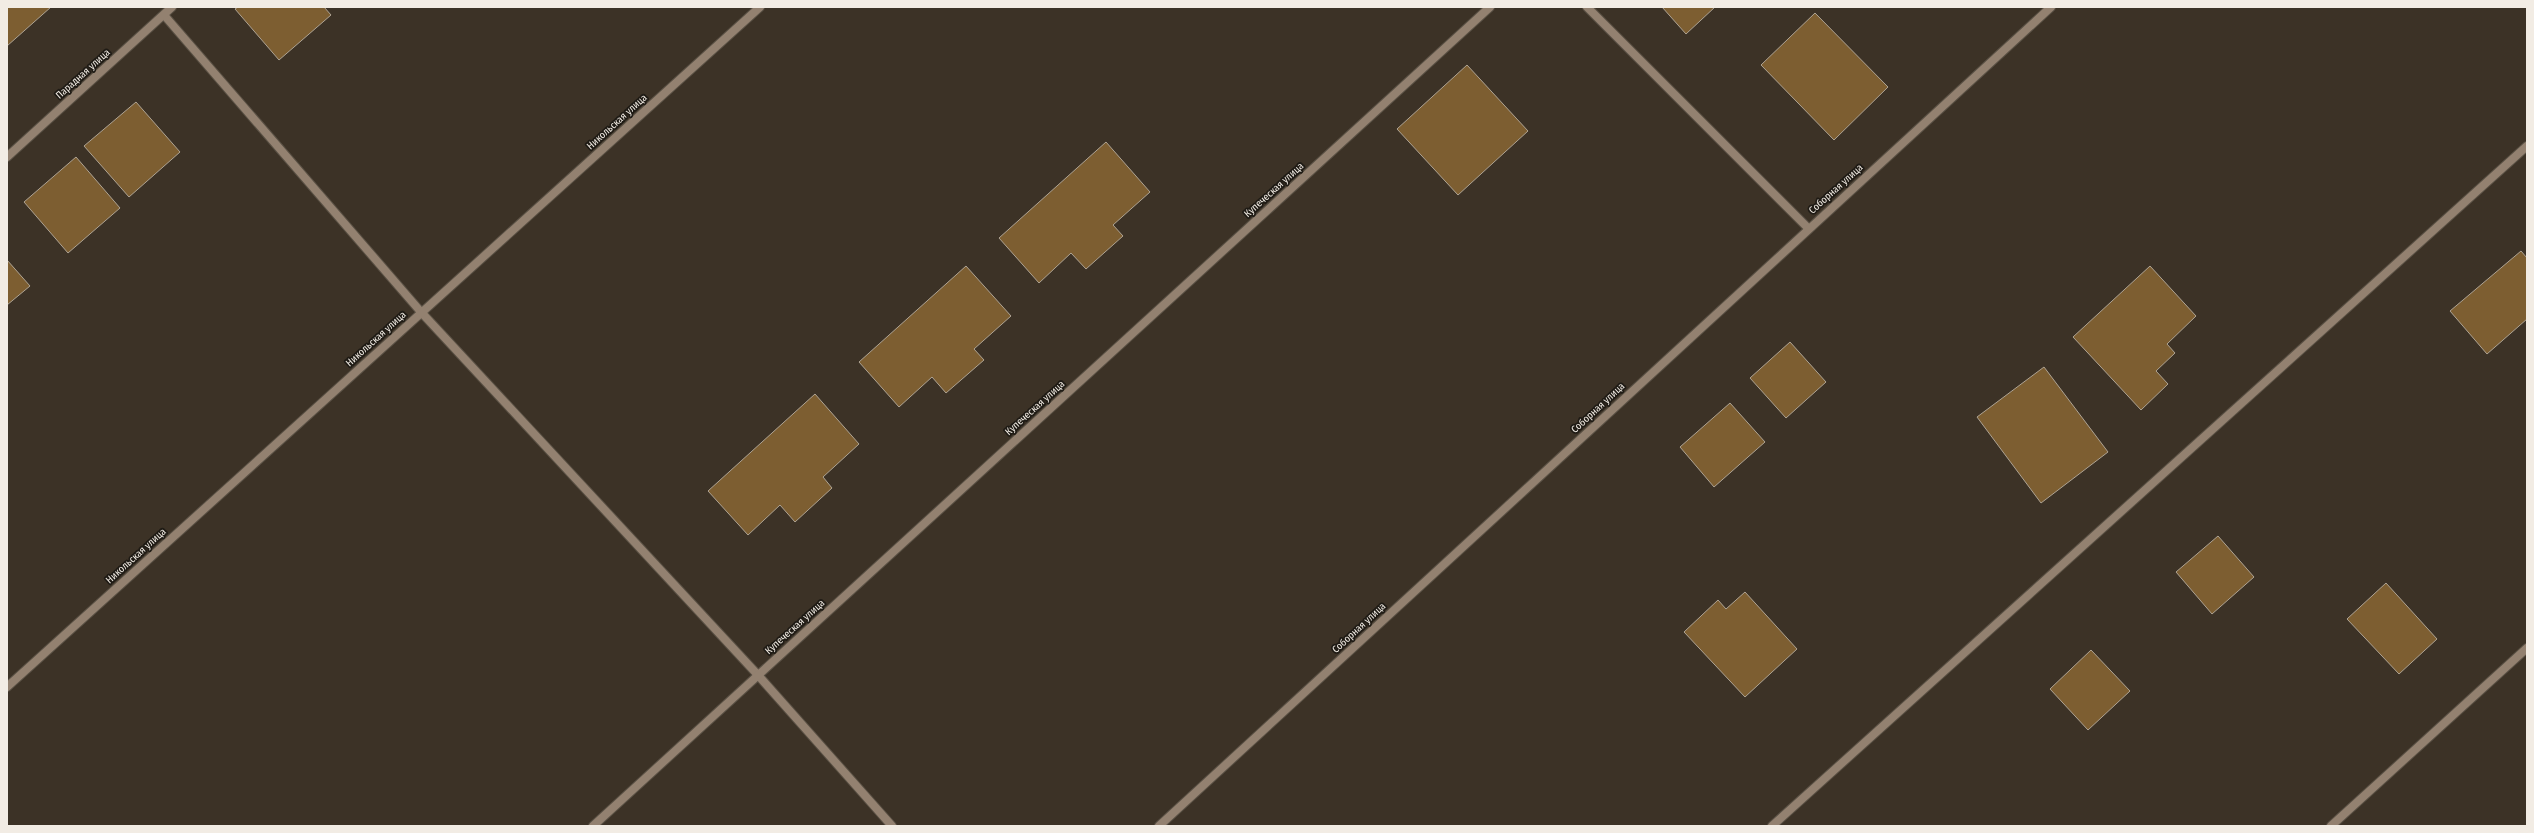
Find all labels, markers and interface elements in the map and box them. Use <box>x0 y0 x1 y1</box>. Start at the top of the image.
street label: Парадная улица <box>53 46 113 101</box>
street label: Никольская улица <box>584 92 650 152</box>
street label: Купеческая улица <box>1242 160 1306 220</box>
street label: Соборная улица <box>1807 162 1866 216</box>
street label: Никольская улица <box>343 309 409 369</box>
street label: Купеческая улица <box>1003 378 1067 438</box>
street label: Соборная улица <box>1569 380 1627 436</box>
street label: Никольская улица <box>103 526 169 586</box>
street label: Купеческая улица <box>763 597 827 657</box>
street label: Соборная улица <box>1330 600 1388 656</box>

